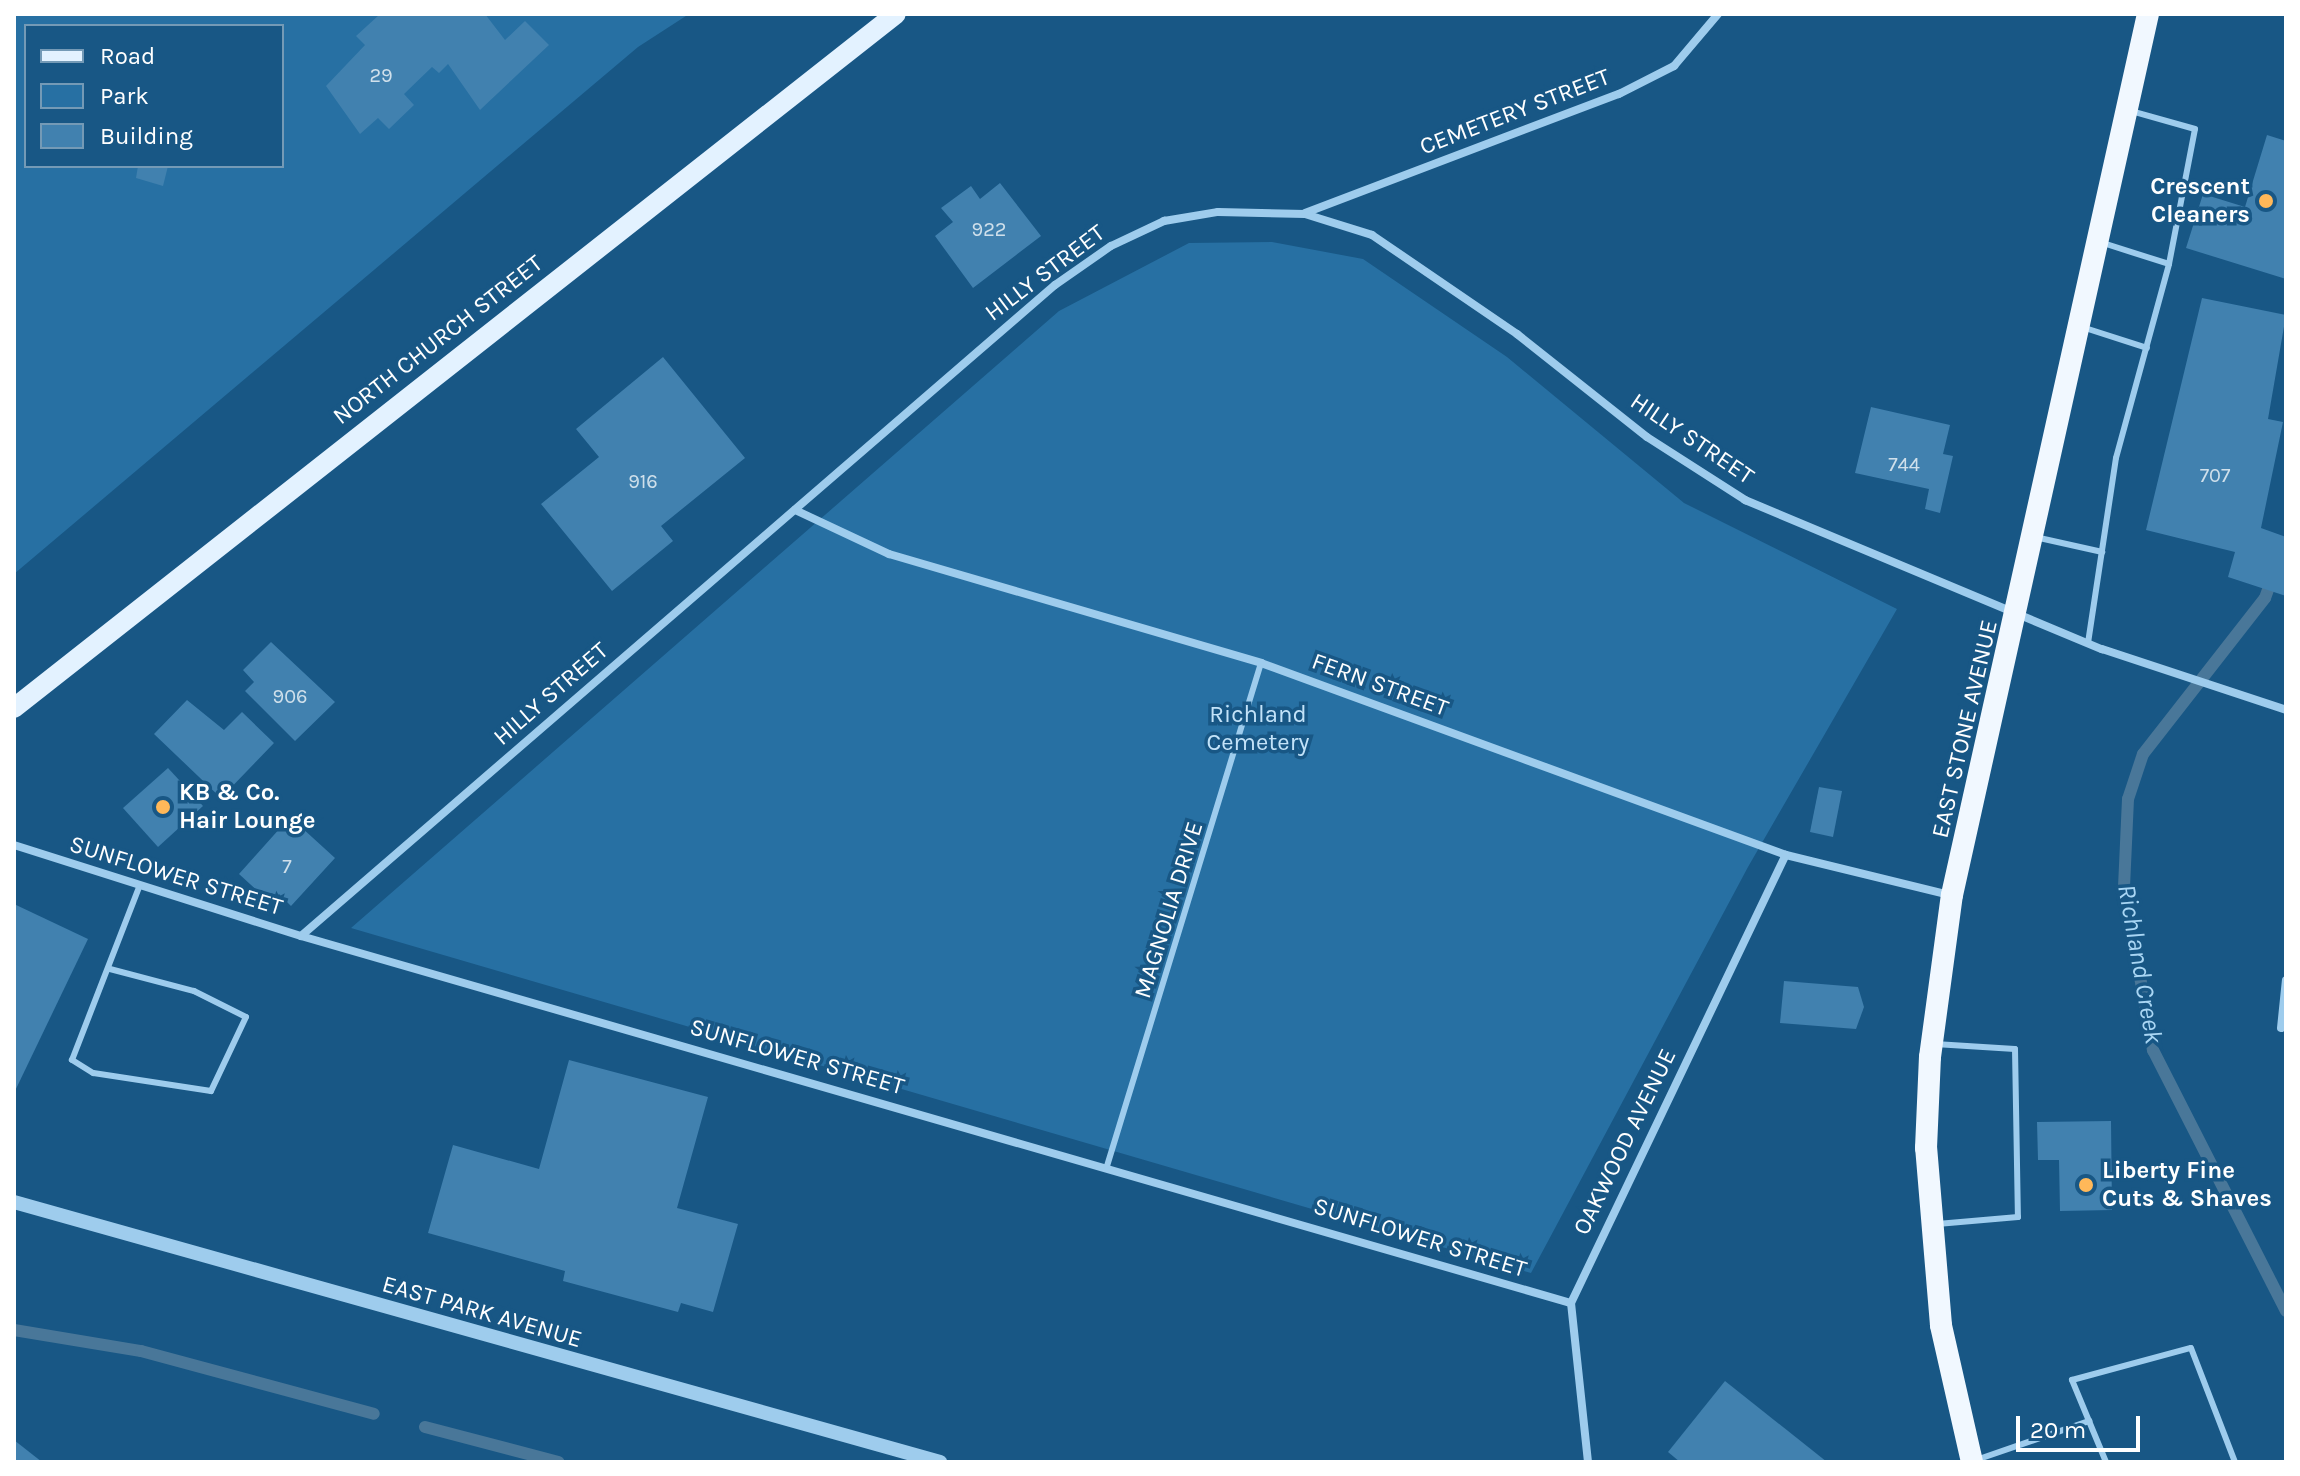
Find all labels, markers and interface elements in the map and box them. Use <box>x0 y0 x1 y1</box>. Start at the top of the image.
legend <box>24 24 284 168</box>
text: Road <box>100 42 155 70</box>
street label: CEMETERY STREET <box>1416 62 1614 162</box>
house number: 29 <box>369 63 393 87</box>
text: Park <box>100 82 149 110</box>
text: Building <box>100 122 193 150</box>
place label: Crescent Cleaners <box>2150 173 2250 229</box>
marker: Crescent Cleaners <box>2257 192 2275 210</box>
house number: 922 <box>972 217 1006 241</box>
street label: HILLY STREET <box>979 219 1111 327</box>
street label: NORTH CHURCH STREET <box>327 249 549 431</box>
street label: HILLY STREET <box>1625 387 1759 491</box>
house number: 744 <box>1888 452 1920 476</box>
house number: 707 <box>2200 463 2230 487</box>
house number: 916 <box>628 469 658 493</box>
street label: EAST STONE AVENUE <box>1926 617 2004 841</box>
street label: HILLY STREET <box>488 636 614 752</box>
street label: FERN STREET <box>1308 647 1452 723</box>
house number: 906 <box>273 684 307 708</box>
park label: Richland Cemetery <box>1206 701 1310 757</box>
place label: KB & Co. Hair Lounge <box>179 779 315 835</box>
marker: KB & Co. Hair Lounge <box>154 798 172 816</box>
street label: MAGNOLIA DRIVE <box>1128 818 1210 1002</box>
street label: SUNFLOWER STREET <box>66 830 286 922</box>
house number: 7 <box>282 854 292 878</box>
water label: Richland Creek <box>2111 882 2169 1046</box>
street label: SUNFLOWER STREET <box>687 1013 907 1101</box>
street label: OAKWOOD AVENUE <box>1567 1044 1683 1240</box>
place label: Liberty Fine Cuts & Shaves <box>2102 1157 2272 1213</box>
marker: Liberty Fine Cuts & Shaves <box>2077 1176 2095 1194</box>
street label: SUNFLOWER STREET <box>1310 1192 1530 1284</box>
street label: EAST PARK AVENUE <box>379 1270 585 1354</box>
scale bar <box>2020 1400 2144 1450</box>
text: 20 m <box>2030 1416 2086 1444</box>

